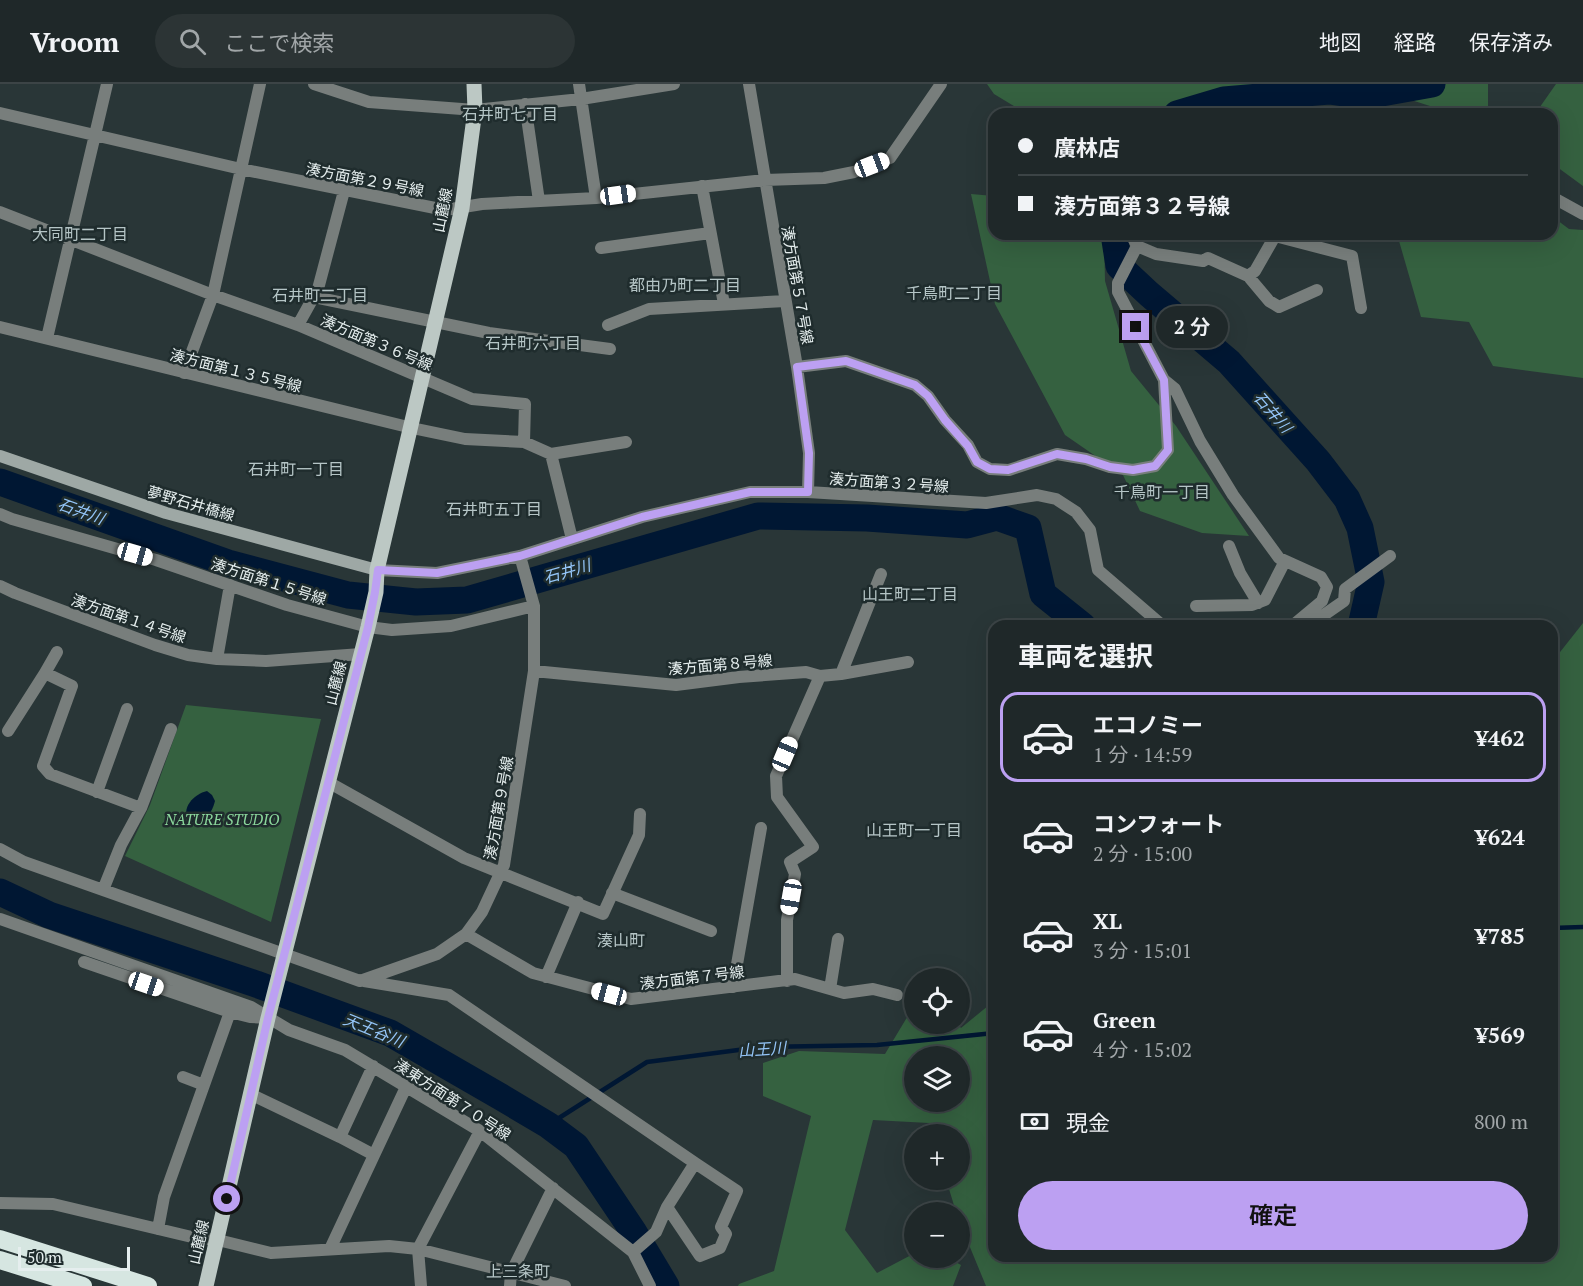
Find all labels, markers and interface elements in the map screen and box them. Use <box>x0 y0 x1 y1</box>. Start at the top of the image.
search box <box>155 14 575 68</box>
text: Vroom <box>30 23 119 60</box>
icon: search <box>176 25 209 58</box>
text: ここで検索 <box>224 28 334 57</box>
text: 地図 <box>1319 28 1361 56</box>
text: 経路 <box>1394 28 1436 56</box>
text: 保存済み <box>1469 28 1553 56</box>
district label: 石井町七丁目 <box>462 103 558 125</box>
text: 廣林店 <box>1054 133 1120 162</box>
car <box>852 150 892 180</box>
street label: 湊方面第２９号線 <box>304 158 426 200</box>
car <box>599 184 637 206</box>
street label: 山麓線 <box>428 186 456 234</box>
text: 湊方面第３２号線 <box>1054 191 1230 220</box>
district label: 大同町二丁目 <box>32 223 128 245</box>
street label: 湊方面第５７号線 <box>778 224 818 346</box>
district label: 都由乃町二丁目 <box>629 274 741 296</box>
district label: 千鳥町二丁目 <box>906 282 1002 304</box>
district label: 石井町二丁目 <box>272 284 368 306</box>
callout: 2 分 <box>1157 306 1229 348</box>
street label: 湊方面第３６号線 <box>318 309 436 375</box>
route end <box>1122 313 1149 340</box>
text: 2 分 <box>1174 313 1210 340</box>
district label: 石井町六丁目 <box>485 332 581 354</box>
street label: 湊方面第１３５号線 <box>168 344 304 396</box>
water label: 石井川 <box>1249 387 1298 439</box>
district label: 石井町一丁目 <box>248 458 344 480</box>
street label: 湊方面第３２号線 <box>828 468 950 496</box>
street label: 夢野石井橋線 <box>145 481 237 525</box>
district label: 千鳥町一丁目 <box>1114 481 1210 503</box>
water label: 石井川 <box>55 492 109 530</box>
district label: 石井町五丁目 <box>446 498 542 520</box>
car <box>115 540 155 568</box>
street label: 湊方面第１５号線 <box>209 553 329 609</box>
water label: 石井川 <box>541 553 595 588</box>
district label: 山王町二丁目 <box>862 583 958 605</box>
street label: 湊方面第１４号線 <box>69 589 189 647</box>
text: 車両を選択 <box>1018 638 1153 674</box>
street label: 湊方面第８号線 <box>667 649 773 679</box>
street label: 山麓線 <box>320 659 350 707</box>
icon: car <box>1021 710 1075 764</box>
text: エコノミー <box>1093 710 1203 739</box>
text: ¥462 <box>1475 723 1525 752</box>
car <box>770 734 800 774</box>
text: 1 分 · 14:59 <box>1093 741 1192 768</box>
street label: 湊方面第９号線 <box>479 755 517 861</box>
park label: NATURE STUDIO <box>164 809 279 829</box>
icon: car <box>1021 809 1075 863</box>
text: コンフォート <box>1093 809 1224 838</box>
district label: 山王町一丁目 <box>866 819 962 841</box>
text: ¥624 <box>1475 822 1525 851</box>
text: 2 分 · 15:00 <box>1093 840 1192 867</box>
car <box>779 878 803 916</box>
text: XL <box>1093 906 1122 935</box>
icon: car <box>1021 908 1075 962</box>
text: ¥785 <box>1475 921 1525 950</box>
district label: 湊山町 <box>597 929 645 951</box>
text: 3 分 · 15:01 <box>1093 937 1192 964</box>
street label: 湊方面第７号線 <box>639 961 745 993</box>
map controls <box>904 968 970 1268</box>
button: locate <box>904 968 970 1034</box>
car <box>126 970 166 998</box>
car <box>589 981 629 1007</box>
text: Green <box>1093 1005 1156 1034</box>
icon: car <box>1021 1007 1075 1061</box>
water label: 天王谷川 <box>340 1008 410 1053</box>
text: ¥569 <box>1475 1020 1525 1049</box>
water label: 山王川 <box>737 1036 789 1062</box>
text: 4 分 · 15:02 <box>1093 1036 1192 1063</box>
button: layers <box>904 1046 970 1112</box>
street label: 湊東方面第７０号線 <box>391 1054 515 1144</box>
icon: cash <box>1018 1105 1051 1138</box>
text: 現金 <box>1066 1108 1110 1137</box>
text: 800 m <box>1474 1108 1528 1135</box>
button: + <box>904 1124 970 1190</box>
button: 確定 <box>1018 1181 1528 1250</box>
route start <box>213 1185 240 1212</box>
button: − <box>904 1202 970 1268</box>
street label: 山麓線 <box>183 1218 213 1266</box>
scale bar <box>18 1244 130 1272</box>
text: 50 m <box>27 1246 62 1268</box>
district label: 上三条町 <box>486 1260 550 1282</box>

